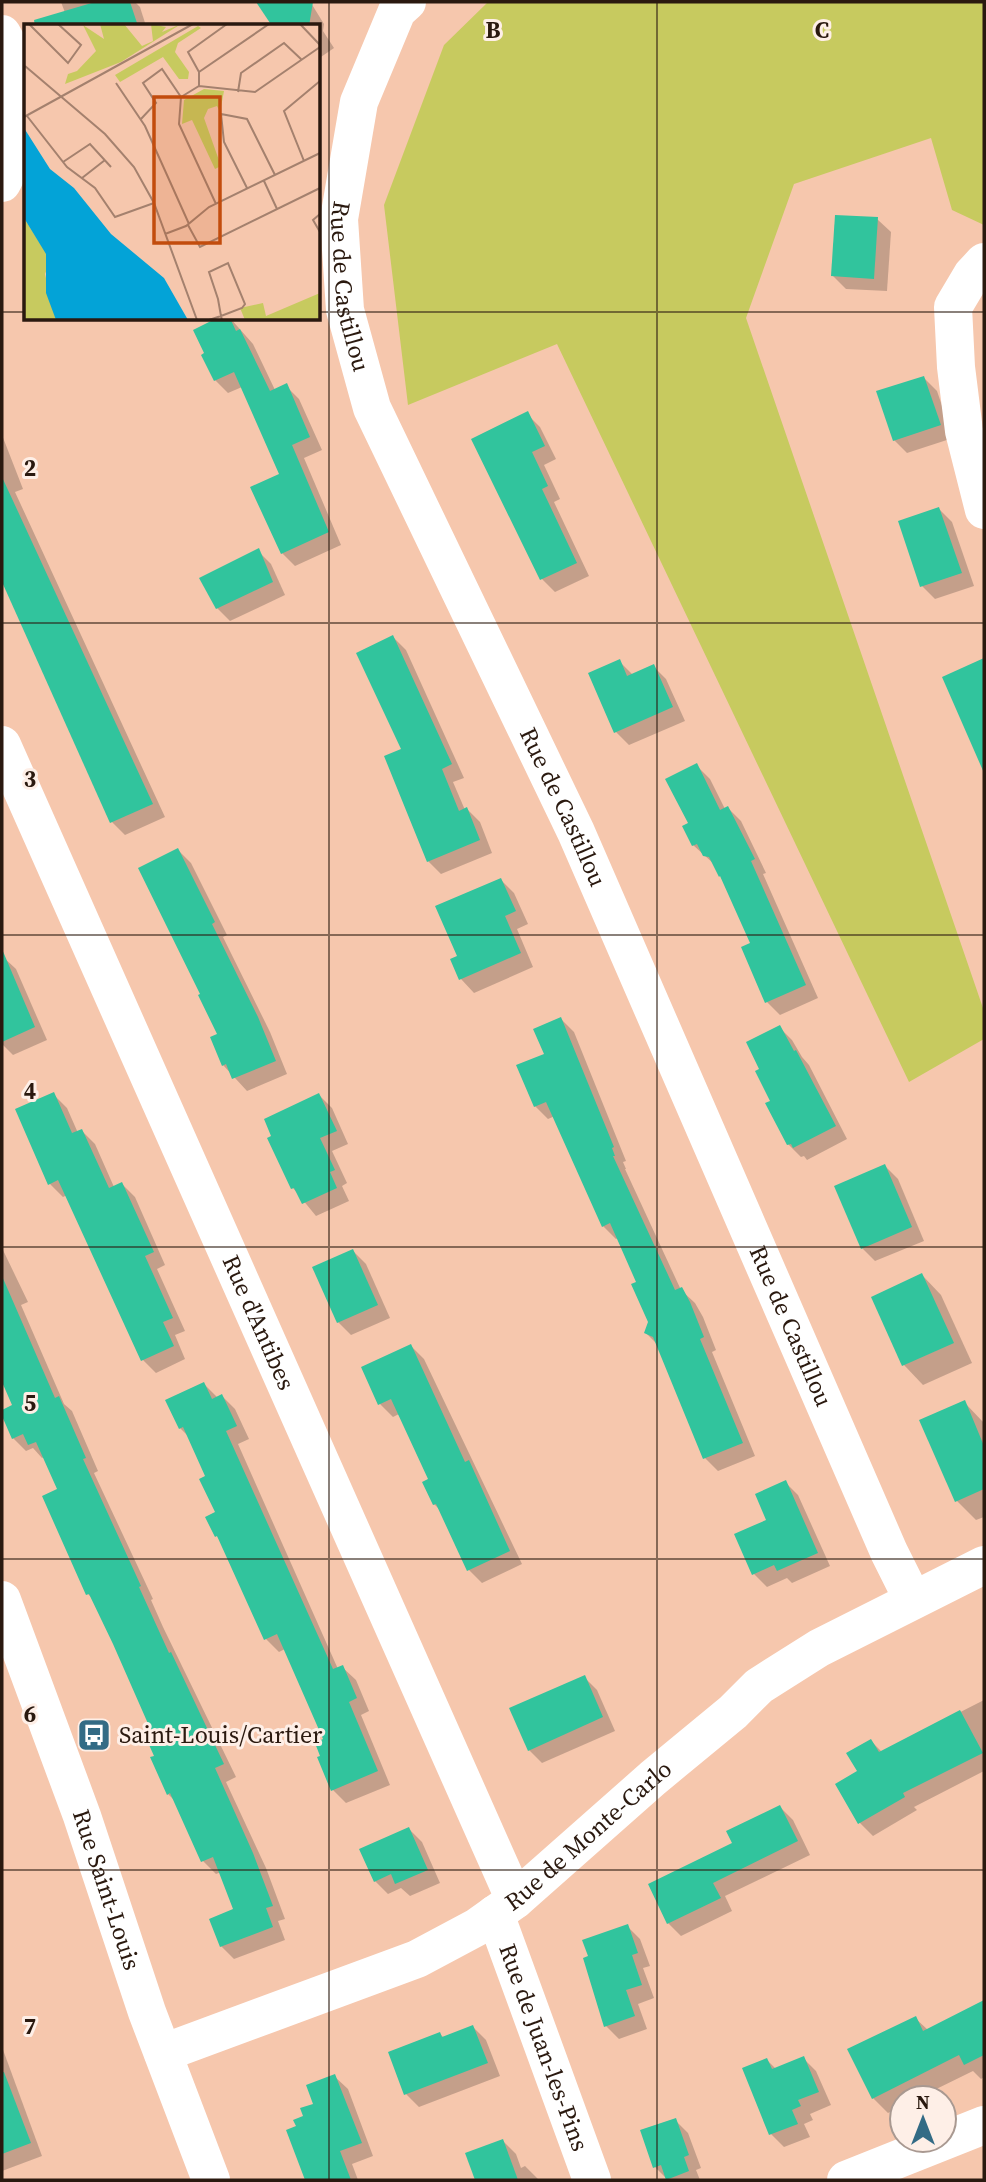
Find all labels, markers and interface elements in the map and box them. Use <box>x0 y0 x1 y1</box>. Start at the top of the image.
text: B <box>486 14 501 46</box>
text: C <box>815 14 829 46</box>
inset map <box>24 24 320 320</box>
street label: Rue de Castillou <box>323 199 378 375</box>
text: 2 <box>24 452 36 484</box>
street label: Rue de Castillou <box>512 722 615 892</box>
text: 3 <box>24 763 36 795</box>
text: 4 <box>24 1075 36 1107</box>
street label: Rue de Castillou <box>742 1240 841 1412</box>
street label: Rue d'Antibes <box>215 1250 303 1395</box>
text: 5 <box>24 1387 36 1419</box>
text: 6 <box>24 1698 36 1730</box>
bus stop icon: Saint-Louis/Cartier <box>75 1716 113 1754</box>
place label: Saint-Louis/Cartier <box>119 1718 322 1751</box>
street label: Rue de Monte-Carlo <box>498 1752 678 1918</box>
street label: Rue Saint-Louis <box>65 1805 149 1974</box>
street label: Rue de Juan-les-Pins <box>491 1939 597 2156</box>
text: 7 <box>24 2010 36 2042</box>
north arrow <box>888 2084 958 2154</box>
text: N <box>916 2089 930 2115</box>

